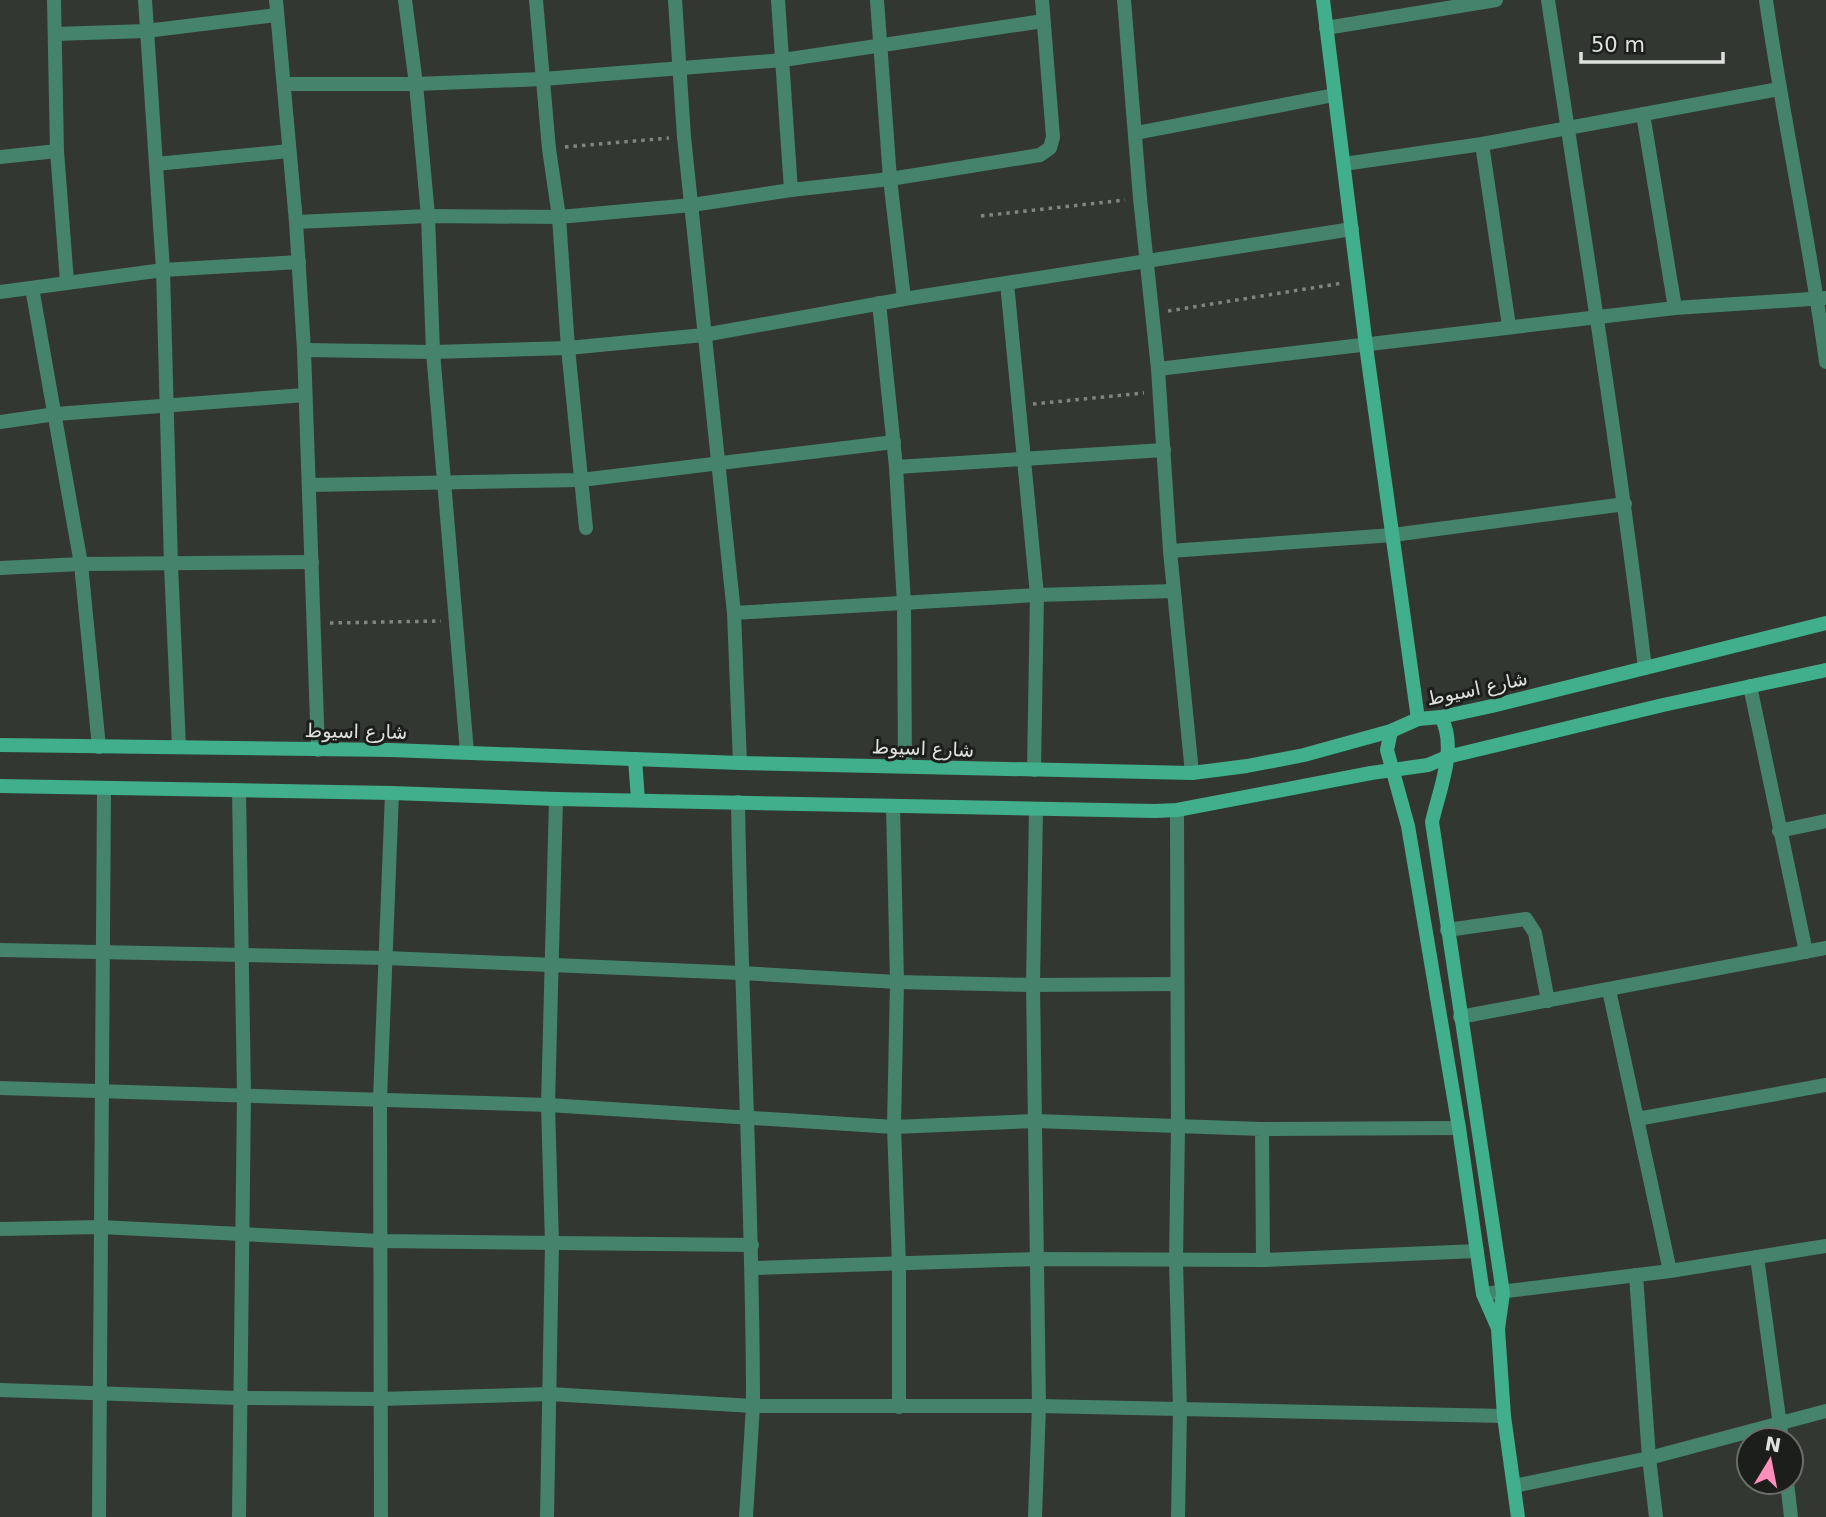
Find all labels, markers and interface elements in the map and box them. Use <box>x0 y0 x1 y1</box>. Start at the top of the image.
scale bar <box>1581 21 1723 65</box>
text: 50 m <box>1591 33 1645 57</box>
street label: شارع اسيوط <box>1425 667 1530 710</box>
street label: شارع اسيوط <box>305 719 407 744</box>
street label: شارع اسيوط <box>871 735 975 762</box>
north arrow <box>1735 1426 1805 1496</box>
text: N <box>1763 1432 1783 1456</box>

